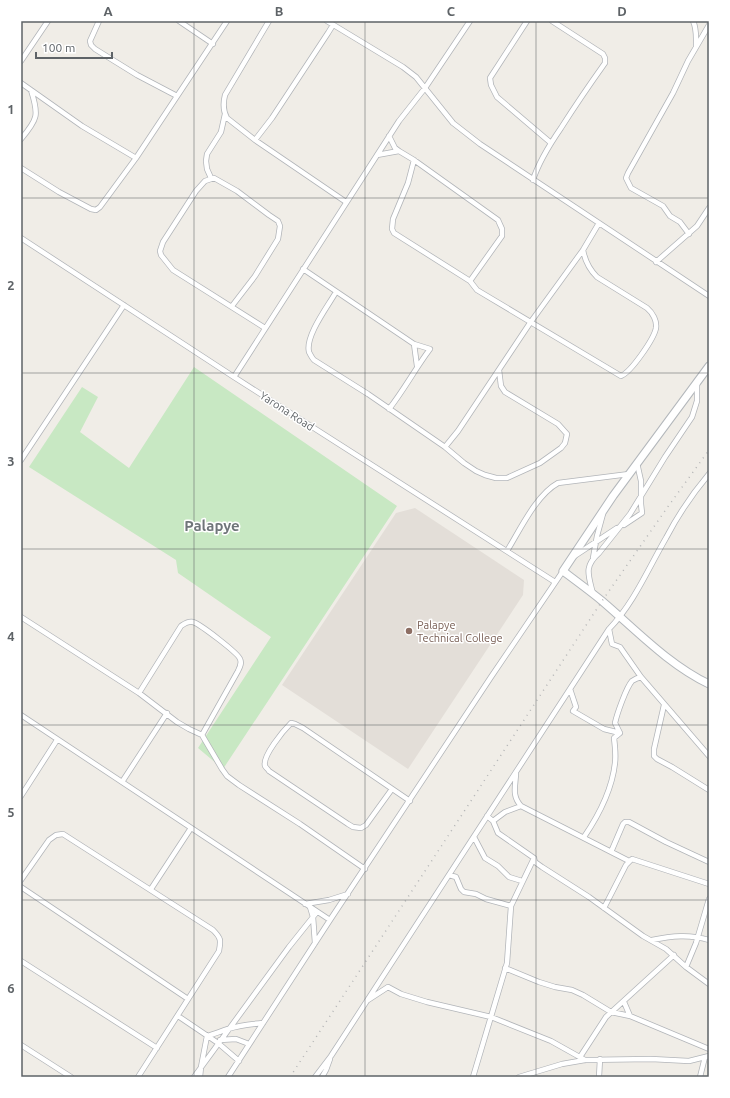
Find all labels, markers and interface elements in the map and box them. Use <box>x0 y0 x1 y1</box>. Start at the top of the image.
text: A <box>103 4 113 18</box>
text: B <box>275 4 284 18</box>
text: C <box>447 4 456 18</box>
text: D <box>617 4 627 18</box>
scale bar <box>36 34 112 60</box>
text: 100 m <box>42 41 75 54</box>
text: 1 <box>7 102 15 116</box>
text: 2 <box>7 278 15 292</box>
street label: Yarona Road <box>258 389 316 433</box>
text: 3 <box>7 454 15 468</box>
district label: Palapye <box>184 517 240 534</box>
place label: Palapye Technical College <box>417 619 503 644</box>
marker: Palapye Technical College <box>404 626 414 636</box>
text: 4 <box>7 629 15 643</box>
text: 5 <box>7 805 15 819</box>
text: 6 <box>7 981 15 995</box>

